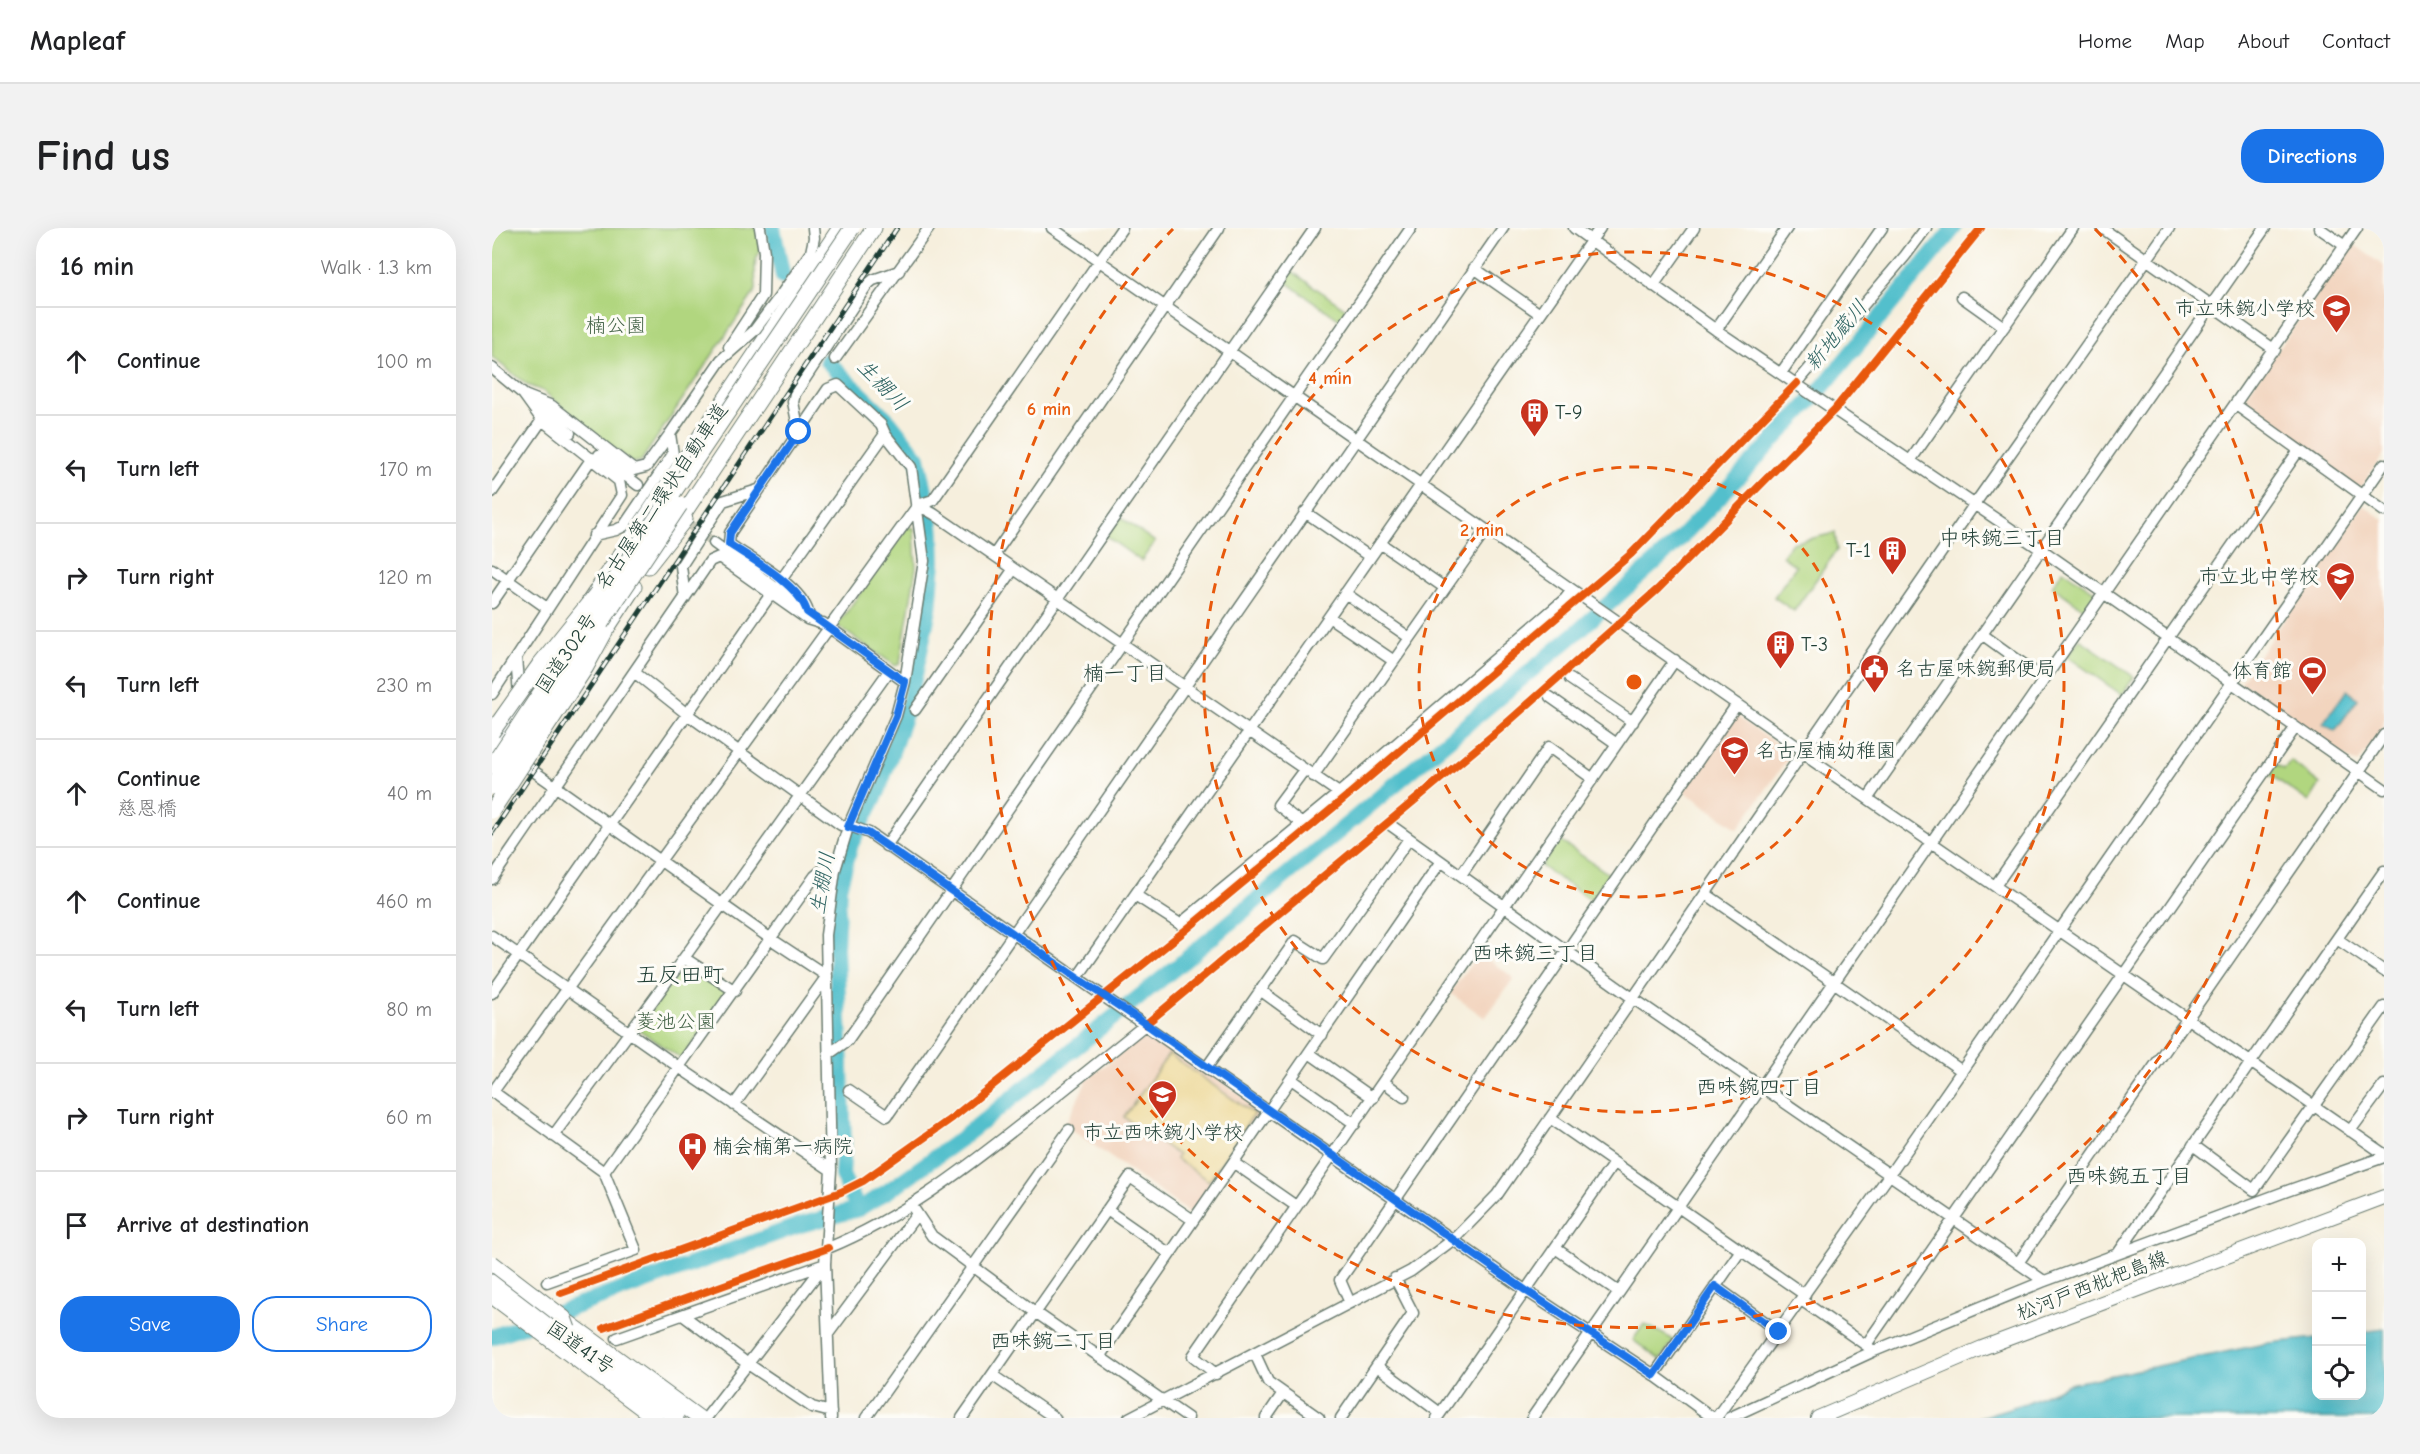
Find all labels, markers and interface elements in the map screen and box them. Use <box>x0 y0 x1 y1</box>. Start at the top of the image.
text: Mapleaf <box>30 25 125 57</box>
text: Home <box>2078 29 2132 53</box>
text: Map <box>2165 29 2205 53</box>
text: About <box>2238 29 2289 53</box>
text: Contact <box>2322 29 2390 53</box>
button: Directions <box>2241 129 2384 183</box>
text: Find us <box>36 132 170 181</box>
text: 16 min <box>60 252 134 282</box>
text: Walk · 1.3 km <box>321 256 432 279</box>
school or university icon: 市立味鋺小学校 <box>2320 292 2352 334</box>
water label: 新地蔵川 <box>1800 295 1872 375</box>
place label: 市立味鋺小学校 <box>2175 297 2315 320</box>
park label: 楠公園 <box>586 314 646 337</box>
icon: ahead <box>60 345 93 378</box>
text: Continue <box>117 348 200 374</box>
text: 100 m <box>377 350 432 373</box>
water label: 生棚川 <box>852 354 914 416</box>
text: 4 min <box>1308 368 1352 389</box>
building icon: T-9 <box>1518 396 1550 438</box>
street label: 名古屋第二環状自動車道 <box>590 399 732 594</box>
text: 6 min <box>1027 399 1071 420</box>
place label: T-9 <box>1555 401 1583 424</box>
route start <box>785 418 811 444</box>
icon: left <box>60 453 93 486</box>
text: Turn left <box>117 456 199 482</box>
text: 170 m <box>379 458 432 481</box>
text: 2 min <box>1460 520 1504 541</box>
district label: 中味鋺三丁目 <box>1939 526 2065 550</box>
building icon: T-1 <box>1876 534 1908 576</box>
place label: T-1 <box>1846 539 1871 562</box>
school or university icon: 市立北中学校 <box>2324 560 2356 602</box>
icon: right <box>60 561 93 594</box>
text: Turn right <box>117 564 214 590</box>
place label: 市立北中学校 <box>2199 565 2319 588</box>
text: 120 m <box>378 566 432 589</box>
street label: 国道302号 <box>531 608 602 698</box>
building icon: T-3 <box>1764 628 1796 670</box>
place label: T-3 <box>1801 633 1828 656</box>
public building icon: 名古屋味鋺郵便局 <box>1859 652 1891 694</box>
sports icon: 体育館 <box>2297 654 2329 696</box>
place label: 名古屋味鋺郵便局 <box>1896 657 2056 680</box>
place label: 体育館 <box>2232 659 2292 682</box>
district label: 楠一丁目 <box>1083 661 1167 685</box>
icon: left <box>60 669 93 702</box>
text: Turn left <box>117 672 199 698</box>
centre of rings <box>1624 672 1644 692</box>
text: 230 m <box>376 674 432 697</box>
school or university icon: 名古屋楠幼稚園 <box>1719 734 1751 776</box>
place label: 名古屋楠幼稚園 <box>1756 739 1896 762</box>
text: Continue <box>117 766 200 792</box>
icon: ahead <box>60 777 93 810</box>
text: 40 m <box>387 782 432 805</box>
text: 慈恩橋 <box>117 797 177 820</box>
water label: 生棚川 <box>805 850 839 916</box>
icon: ahead <box>60 885 93 918</box>
text: Continue <box>117 888 200 914</box>
text: 460 m <box>376 890 432 913</box>
district label: 西味鋺三丁目 <box>1472 941 1598 965</box>
district label: 五反田町 <box>636 962 724 988</box>
icon: left <box>60 993 93 1026</box>
text: Turn left <box>117 996 199 1022</box>
text: 80 m <box>386 998 432 1021</box>
park label: 菱池公園 <box>636 1010 716 1033</box>
district label: 西味鋺四丁目 <box>1696 1075 1822 1099</box>
school or university icon: 市立西味鋺小学校 <box>1147 1078 1179 1120</box>
icon: right <box>60 1101 93 1134</box>
text: Turn right <box>117 1104 214 1130</box>
text: 60 m <box>386 1106 432 1129</box>
place label: 市立西味鋺小学校 <box>1083 1121 1243 1144</box>
hospital icon: 楠会楠第一病院 <box>676 1130 708 1172</box>
place label: 楠会楠第一病院 <box>713 1135 853 1158</box>
district label: 西味鋺五丁目 <box>2066 1164 2192 1188</box>
icon: arrive <box>60 1209 93 1242</box>
text: Arrive at destination <box>117 1212 309 1238</box>
map controls <box>2312 1238 2366 1400</box>
button: + <box>2312 1238 2366 1292</box>
street label: 松河戸西枇杷島線 <box>2013 1246 2171 1325</box>
button: − <box>2312 1292 2366 1346</box>
button: Save <box>60 1296 240 1352</box>
button: Share <box>252 1296 432 1352</box>
street label: 国道41号 <box>542 1316 619 1379</box>
route end <box>1765 1318 1791 1344</box>
district label: 西味鋺二丁目 <box>990 1329 1116 1353</box>
button: locate <box>2312 1346 2366 1400</box>

